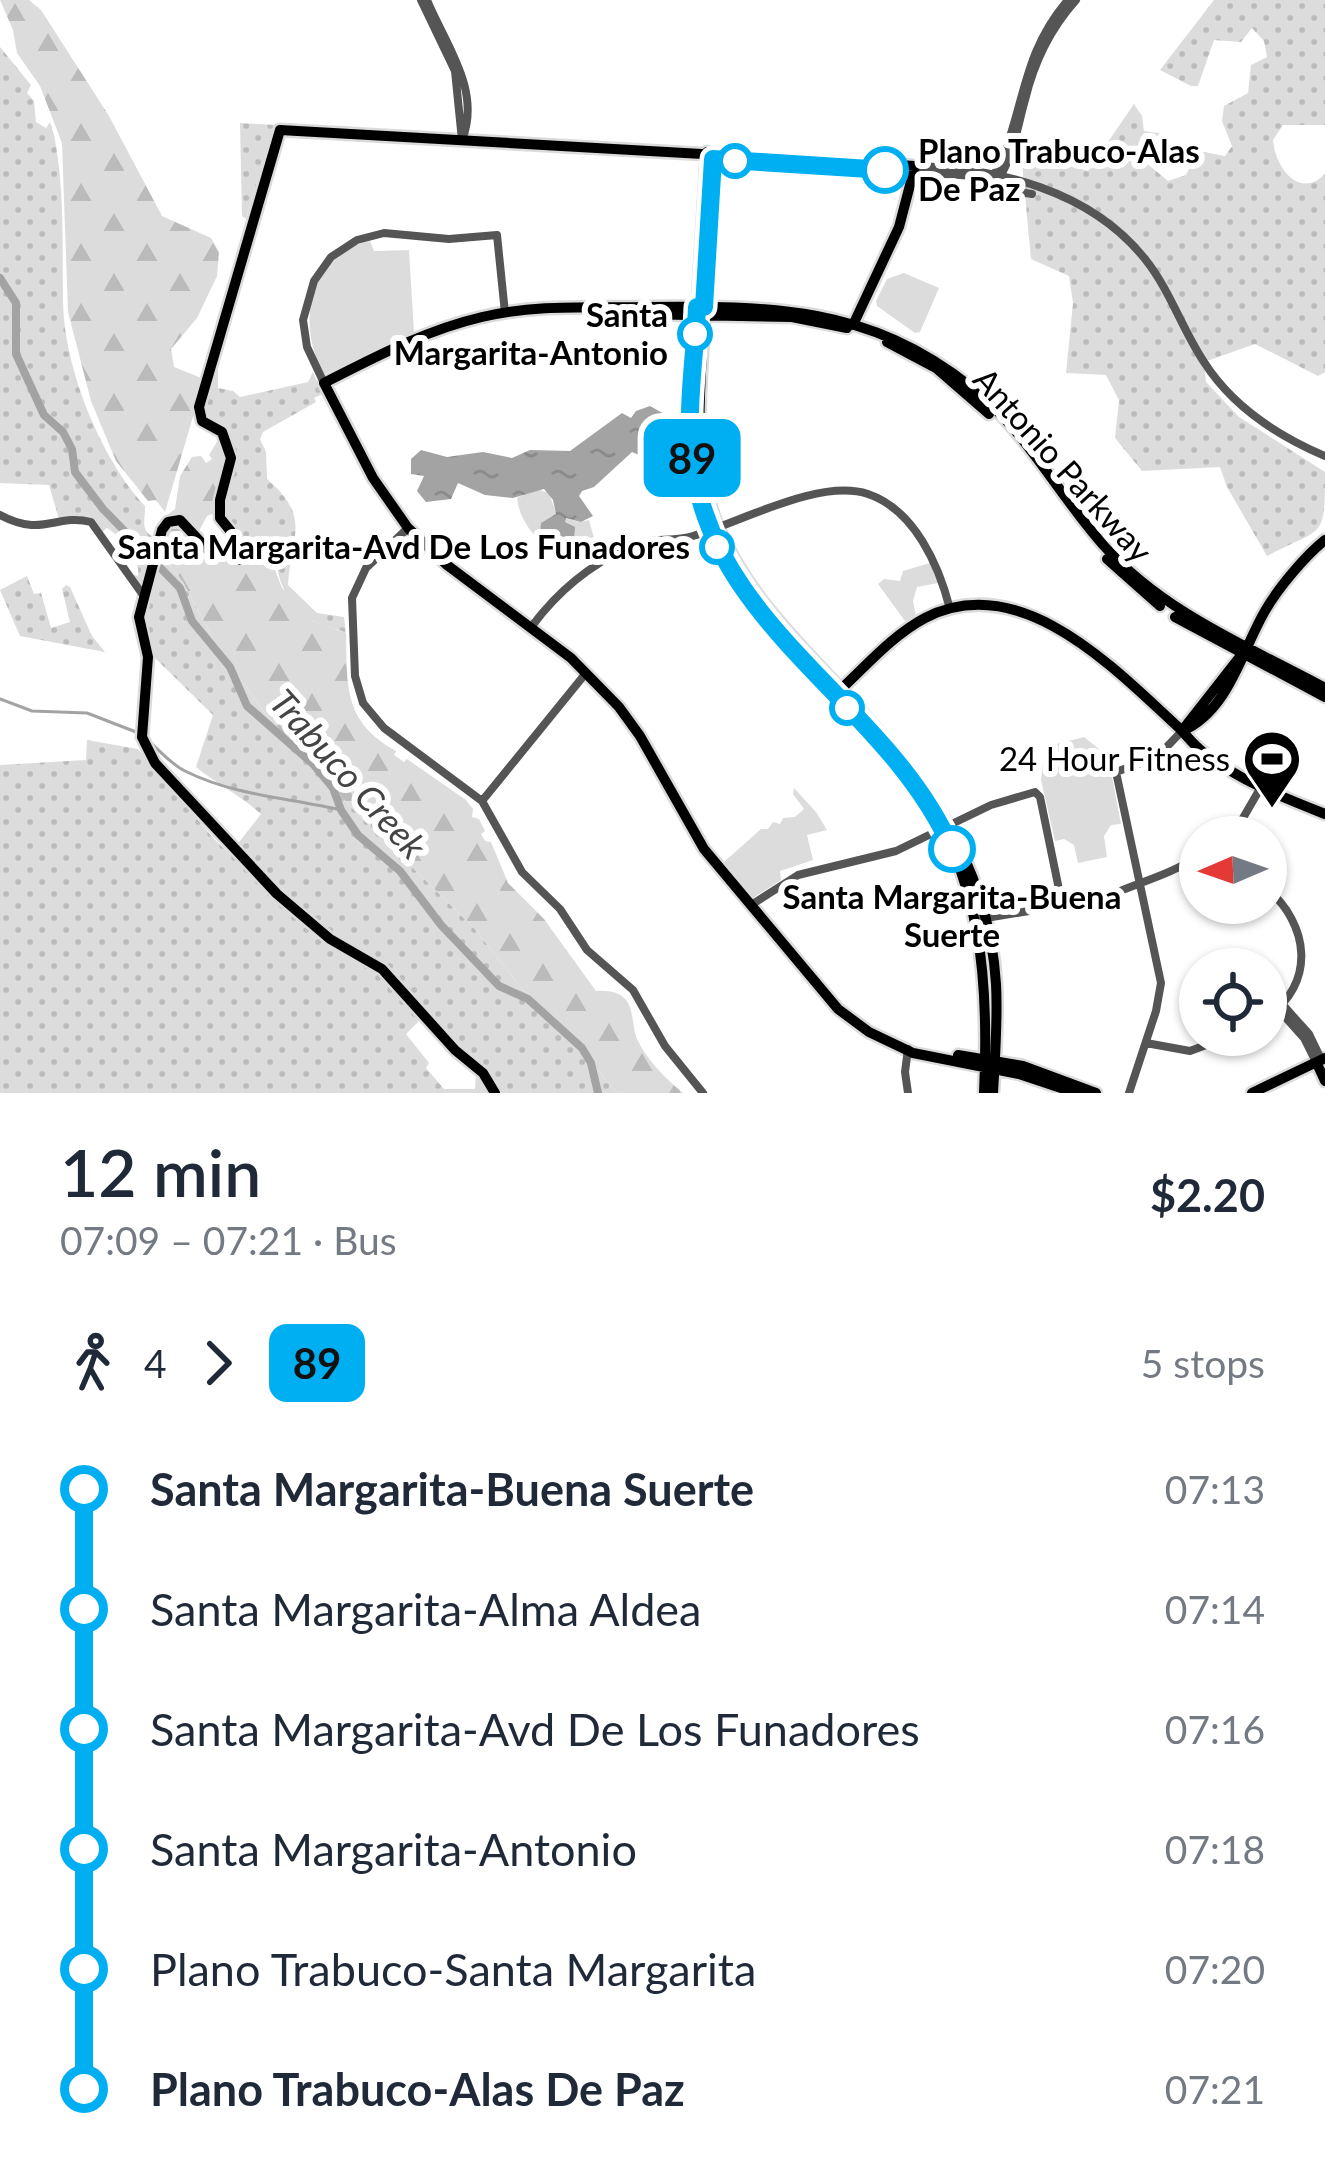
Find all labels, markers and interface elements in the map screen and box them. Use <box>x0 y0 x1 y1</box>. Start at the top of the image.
place label: Plano Trabuco-Alas De Paz <box>918 130 1200 208</box>
unlabelled marker <box>719 145 751 177</box>
marker: Plano Trabuco-Alas De Paz <box>863 148 907 192</box>
place label: Santa Margarita-Antonio <box>394 294 668 372</box>
marker: Santa Margarita-Antonio <box>679 318 711 350</box>
street label: Antonio Parkway <box>966 359 1161 570</box>
line badge: 89 <box>638 419 746 497</box>
text: 89 <box>668 433 716 483</box>
place label: Santa Margarita-Avd De Los Funadores <box>117 526 690 566</box>
marker: Santa Margarita-Avd De Los Funadores <box>701 531 733 563</box>
water label: Trabuco Creek <box>261 680 437 868</box>
unlabelled marker <box>831 692 863 724</box>
sports icon: 24 Hour Fitness <box>1241 728 1303 810</box>
place label: 24 Hour Fitness <box>999 738 1230 778</box>
north arrow <box>1179 816 1287 924</box>
map controls <box>1179 816 1287 1056</box>
marker: Santa Margarita-Buena Suerte <box>930 827 974 871</box>
place label: Santa Margarita-Buena Suerte <box>783 876 1121 954</box>
button: locate <box>1179 948 1287 1056</box>
text: 12 min <box>60 1132 261 1211</box>
text: $2.20 <box>1150 1168 1265 1222</box>
text: 07:09 – 07:21 · Bus <box>60 1217 397 1263</box>
icon: walk <box>60 1330 126 1396</box>
icon: forward <box>185 1330 251 1396</box>
text: 89 <box>293 1338 341 1388</box>
text: 4 <box>144 1340 167 1386</box>
text: 5 stops <box>1141 1340 1265 1386</box>
text: Santa Margarita-Buena Suerte <box>150 1462 754 1516</box>
text: 07:13 <box>1165 1466 1265 1512</box>
text: Santa Margarita-Alma Aldea <box>150 1582 701 1636</box>
text: 07:14 <box>1165 1586 1265 1632</box>
text: Santa Margarita-Avd De Los Funadores <box>150 1702 920 1756</box>
text: 07:16 <box>1165 1706 1265 1752</box>
text: Santa Margarita-Antonio <box>150 1822 637 1876</box>
text: 07:18 <box>1165 1826 1265 1872</box>
text: Plano Trabuco-Santa Margarita <box>150 1942 756 1996</box>
text: 07:20 <box>1165 1946 1265 1992</box>
text: Plano Trabuco-Alas De Paz <box>150 2062 685 2116</box>
text: 07:21 <box>1165 2066 1265 2112</box>

